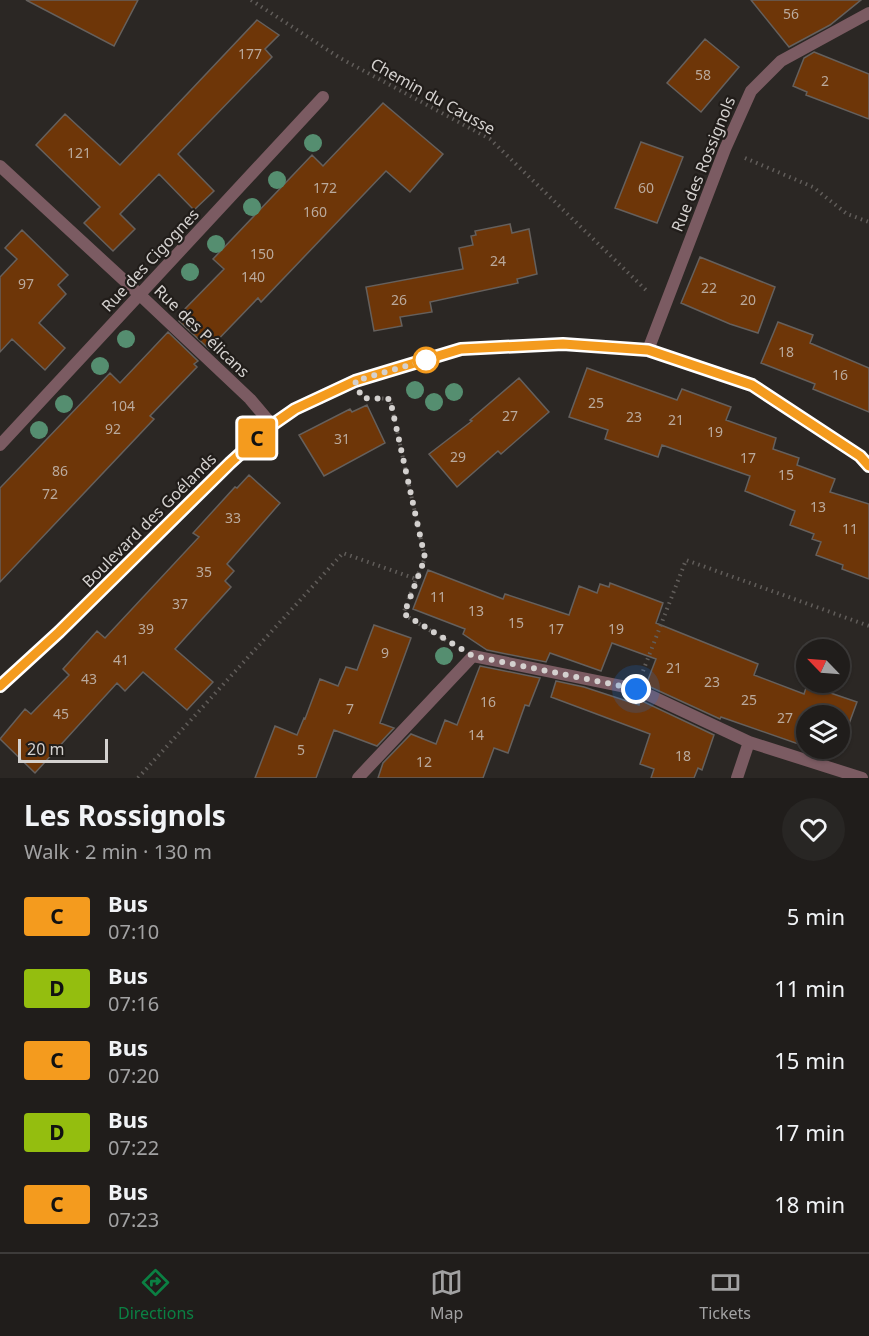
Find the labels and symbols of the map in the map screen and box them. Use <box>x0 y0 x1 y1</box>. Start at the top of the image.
house number: 56 <box>783 4 799 23</box>
house number: 177 <box>238 44 262 63</box>
street label: Chemin du Causse <box>367 53 499 139</box>
house number: 58 <box>695 65 711 84</box>
house number: 2 <box>821 71 829 90</box>
street label: Rue des Rossignols <box>666 93 740 235</box>
house number: 121 <box>67 143 91 162</box>
house number: 172 <box>313 178 337 197</box>
house number: 60 <box>638 178 654 197</box>
house number: 160 <box>303 202 327 221</box>
street label: Rue des Cigognes <box>96 204 204 316</box>
house number: 150 <box>250 244 274 263</box>
house number: 24 <box>490 251 506 270</box>
house number: 140 <box>241 267 265 286</box>
house number: 97 <box>18 274 34 293</box>
house number: 22 <box>701 278 717 297</box>
street label: Rue des Pélicans <box>149 280 255 382</box>
house number: 26 <box>391 290 407 309</box>
house number: 20 <box>740 290 756 309</box>
house number: 18 <box>778 342 794 361</box>
unlabelled marker <box>413 347 439 373</box>
house number: 16 <box>832 365 848 384</box>
house number: 25 <box>588 393 604 412</box>
house number: 104 <box>111 396 135 415</box>
house number: 27 <box>502 406 518 425</box>
house number: 23 <box>626 407 642 426</box>
house number: 21 <box>668 410 684 429</box>
line badge: C <box>238 418 276 458</box>
house number: 92 <box>105 419 121 438</box>
house number: 19 <box>707 422 723 441</box>
house number: 31 <box>334 429 350 448</box>
house number: 29 <box>450 447 466 466</box>
street label: Boulevard des Goélands <box>77 448 221 592</box>
house number: 17 <box>740 448 756 467</box>
house number: 86 <box>52 461 68 480</box>
house number: 15 <box>778 465 794 484</box>
house number: 72 <box>42 484 58 503</box>
house number: 13 <box>810 497 826 516</box>
house number: 33 <box>225 508 241 527</box>
house number: 11 <box>842 519 858 538</box>
house number: 35 <box>196 562 212 581</box>
house number: 11 <box>430 587 446 606</box>
house number: 37 <box>172 594 188 613</box>
house number: 13 <box>468 601 484 620</box>
house number: 15 <box>508 613 524 632</box>
house number: 39 <box>138 619 154 638</box>
house number: 17 <box>548 619 564 638</box>
house number: 19 <box>608 619 624 638</box>
north arrow <box>796 639 850 693</box>
house number: 9 <box>381 643 389 662</box>
house number: 41 <box>113 650 129 669</box>
house number: 21 <box>666 658 682 677</box>
house number: 43 <box>81 669 97 688</box>
house number: 23 <box>704 672 720 691</box>
your location <box>621 674 651 704</box>
house number: 25 <box>741 690 757 709</box>
house number: 16 <box>480 692 496 711</box>
house number: 7 <box>346 699 354 718</box>
house number: 45 <box>53 704 69 723</box>
house number: 27 <box>777 708 793 727</box>
house number: 14 <box>468 725 484 744</box>
scale bar <box>18 736 108 764</box>
house number: 5 <box>297 740 305 759</box>
house number: 18 <box>675 746 691 765</box>
house number: 12 <box>416 752 432 771</box>

